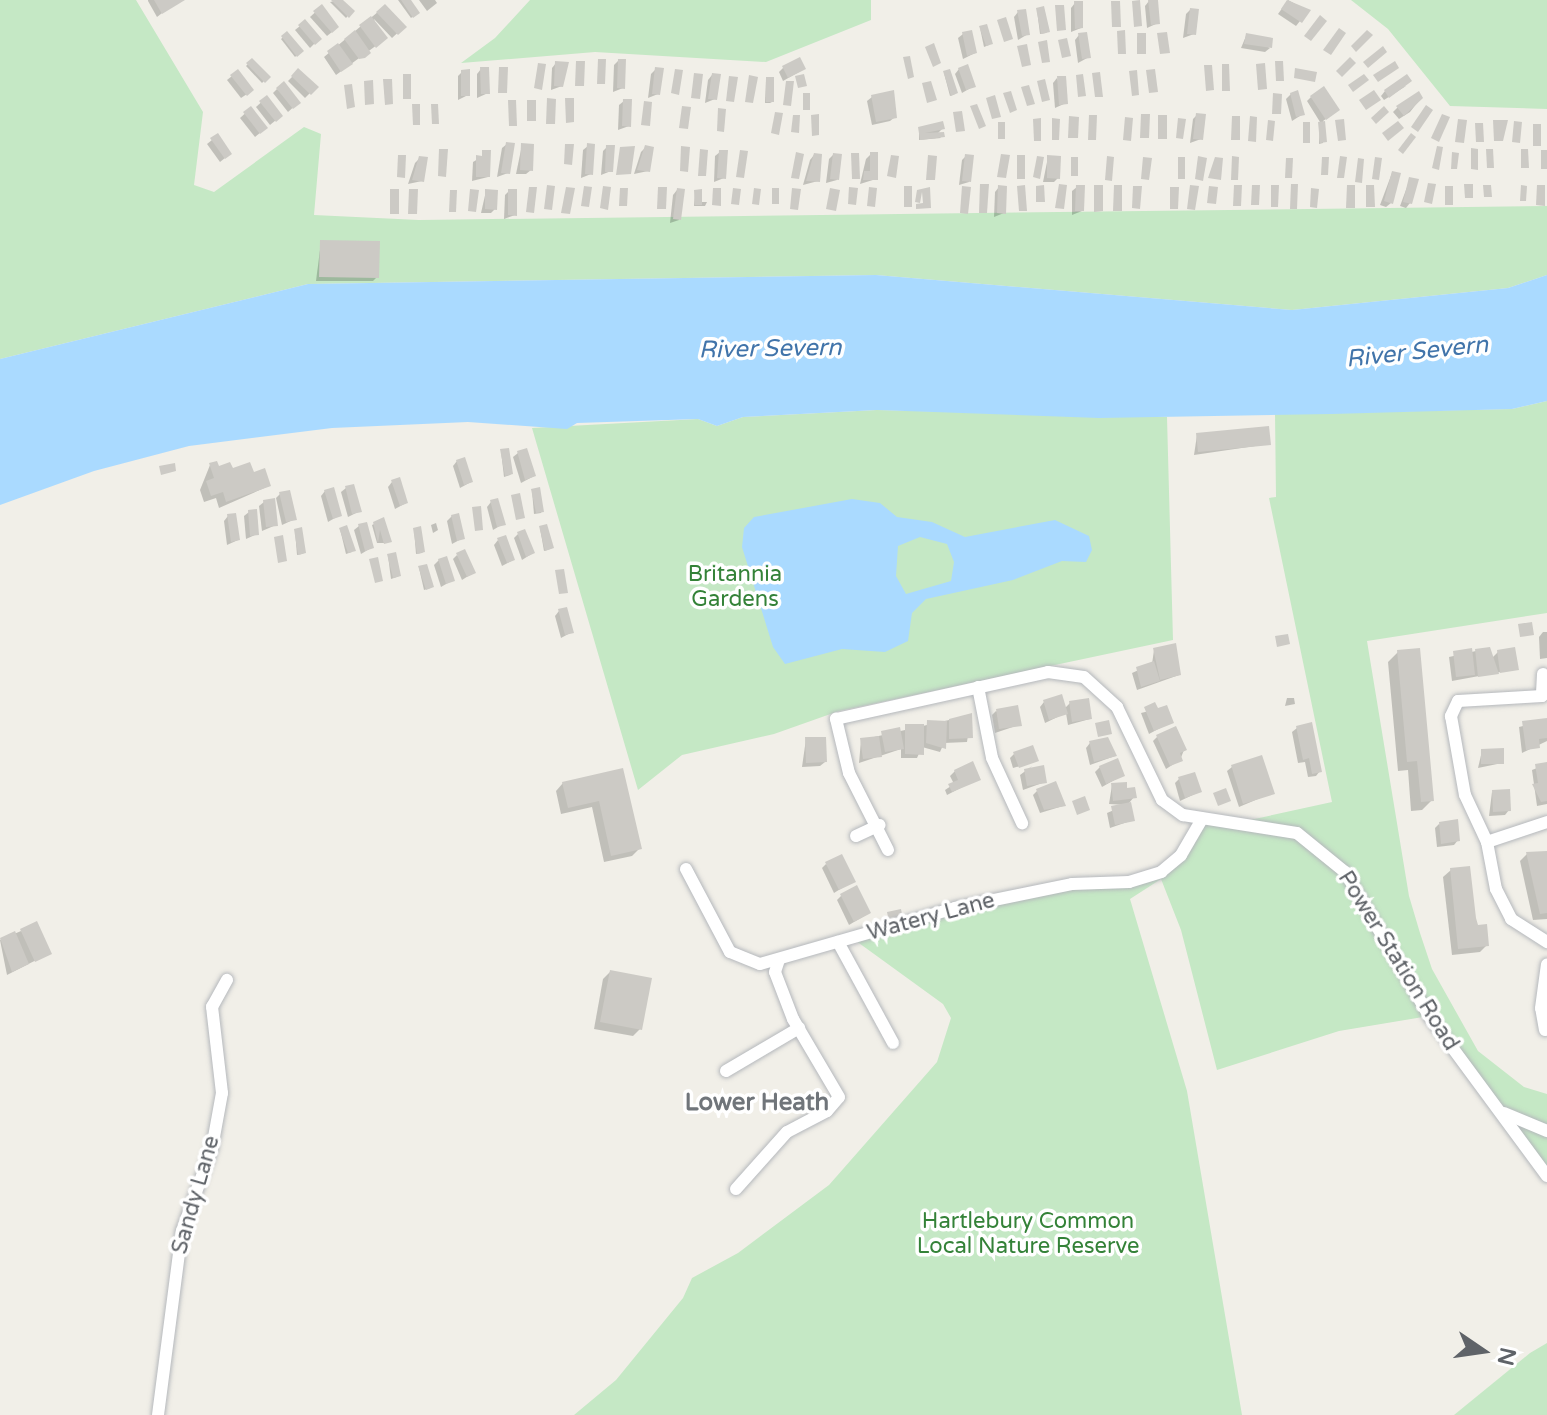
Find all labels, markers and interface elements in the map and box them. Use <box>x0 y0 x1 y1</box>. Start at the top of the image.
water label: River Severn <box>1344 330 1490 374</box>
water label: River Severn <box>698 333 842 365</box>
park label: Britannia Gardens <box>688 561 782 612</box>
street label: Power Station Road <box>1332 866 1464 1056</box>
street label: Watery Lane <box>864 887 998 947</box>
district label: Lower Heath <box>685 1089 829 1117</box>
street label: Sandy Lane <box>167 1133 225 1257</box>
park label: Hartlebury Common Local Nature Reserve <box>917 1208 1139 1260</box>
north arrow <box>1443 1311 1523 1391</box>
text: N <box>1492 1345 1521 1368</box>

